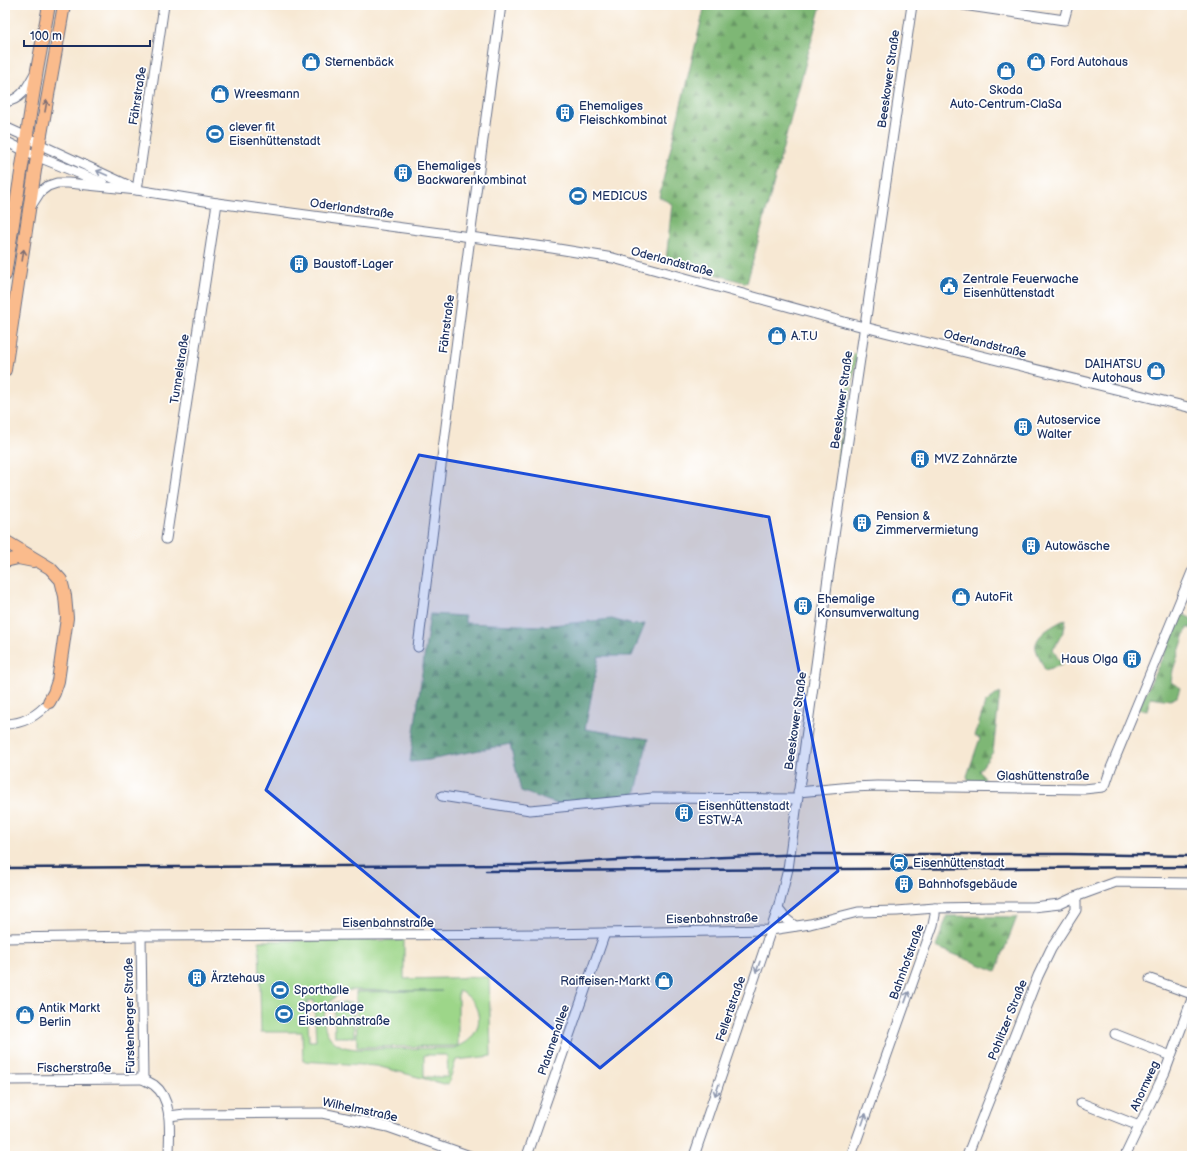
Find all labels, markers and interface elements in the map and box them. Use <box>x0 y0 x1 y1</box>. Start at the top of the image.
scale bar <box>24 22 150 48</box>
text: 100 m <box>30 29 62 44</box>
street label: Beeskower Straße <box>875 29 903 129</box>
shop icon: Sternenbäck <box>300 51 322 73</box>
shop icon: Ford Autohaus <box>1025 51 1047 73</box>
place label: Sternenbäck <box>325 55 394 70</box>
place label: Ford Autohaus <box>1050 55 1128 70</box>
shop icon: Skoda Auto-Centrum-ClaSa <box>995 60 1017 82</box>
street label: Fährstraße <box>126 66 150 126</box>
shop icon: Wreesmann <box>209 83 231 105</box>
place label: Skoda Auto-Centrum-ClaSa <box>950 83 1062 112</box>
place label: Wreesmann <box>234 87 300 102</box>
place label: Ehemaliges Fleischkombinat <box>579 99 667 128</box>
one-way arrow <box>43 100 51 113</box>
building icon: Ehemaliges Fleischkombinat <box>554 102 576 124</box>
place label: clever fit Eisenhüttenstadt <box>229 120 321 149</box>
sports icon: clever fit Eisenhüttenstadt <box>204 123 226 145</box>
place label: Ehemaliges Backwarenkombinat <box>417 159 527 188</box>
building icon: Ehemaliges Backwarenkombinat <box>392 162 414 184</box>
one-way arrow <box>96 168 108 176</box>
sports icon: MEDICUS <box>567 185 589 207</box>
place label: MEDICUS <box>592 189 647 204</box>
street label: Oderlandstraße <box>309 196 395 222</box>
street label: Oderlandstraße <box>629 244 715 280</box>
one-way arrow <box>19 249 27 262</box>
building icon: Baustoff-Lager <box>288 253 310 275</box>
place label: Baustoff-Lager <box>313 257 394 272</box>
place label: Zentrale Feuerwache Eisenhüttenstadt <box>962 272 1079 301</box>
public building icon: Zentrale Feuerwache Eisenhüttenstadt <box>938 275 960 297</box>
street label: Fährstraße <box>436 294 458 354</box>
shop icon: A.T.U <box>766 325 788 347</box>
street label: Oderlandstraße <box>942 326 1028 362</box>
place label: A.T.U <box>791 329 818 344</box>
street label: Tunnelstraße <box>167 333 193 405</box>
street label: Beeskower Straße <box>828 350 856 450</box>
place label: DAIHATSU Autohaus <box>1084 357 1142 386</box>
shop icon: DAIHATSU Autohaus <box>1145 360 1167 382</box>
place label: Autoservice Walter <box>1037 413 1101 442</box>
building icon: Autoservice Walter <box>1012 416 1034 438</box>
building icon: MVZ Zahnärzte <box>909 448 931 470</box>
place label: MVZ Zahnärzte <box>934 452 1017 467</box>
place label: Pension & Zimmervermietung <box>875 509 978 538</box>
building icon: Pension & Zimmervermietung <box>851 512 873 534</box>
building icon: Autowäsche <box>1020 535 1042 557</box>
place label: Autowäsche <box>1045 539 1110 554</box>
shop icon: AutoFit <box>950 586 972 608</box>
place label: AutoFit <box>975 590 1013 605</box>
place label: Ehemalige Konsumverwaltung <box>817 592 919 621</box>
building icon: Ehemalige Konsumverwaltung <box>792 595 814 617</box>
building icon: Haus Olga <box>1121 648 1143 670</box>
place label: Haus Olga <box>1061 652 1118 667</box>
street label: Beeskower Straße <box>782 671 810 771</box>
street label: Glashüttenstraße <box>997 769 1089 784</box>
place label: Eisenhüttenstadt ESTW-A <box>698 799 790 828</box>
building icon: Eisenhüttenstadt ESTW-A <box>673 802 695 824</box>
station icon: Eisenhüttenstadt <box>888 852 910 874</box>
place label: Eisenhüttenstadt <box>913 856 1005 871</box>
building icon: Bahnhofsgebäude <box>893 873 915 895</box>
place label: Bahnhofsgebäude <box>918 877 1017 892</box>
street label: Eisenbahnstraße <box>666 911 758 927</box>
street label: Eisenbahnstraße <box>342 916 434 931</box>
street label: Bahnhofstraße <box>886 922 928 1002</box>
street label: Fürstenberger Straße <box>121 958 139 1074</box>
one-way arrow <box>754 961 762 973</box>
building icon: Ärztehaus <box>186 967 208 989</box>
place label: Ärztehaus <box>211 970 265 986</box>
shop icon: Raiffeisen-Markt <box>653 970 675 992</box>
place label: Raiffeisen-Markt <box>560 974 650 989</box>
street label: Fellertstraße <box>713 974 749 1044</box>
street label: Pohlitzer Straße <box>985 978 1031 1062</box>
sports icon: Sporthalle <box>269 979 291 1001</box>
place label: Sporthalle <box>294 983 349 998</box>
one-way arrow <box>904 991 912 1003</box>
place label: Sportanlage Eisenbahnstraße <box>298 1000 390 1029</box>
place label: Antik Markt Berlin <box>39 1001 100 1030</box>
sports icon: Sportanlage Eisenbahnstraße <box>273 1003 295 1025</box>
street label: Platanenallee <box>535 1003 573 1077</box>
shop icon: Antik Markt Berlin <box>14 1004 36 1026</box>
street label: Ahornweg <box>1127 1058 1163 1114</box>
street label: Fischerstraße <box>37 1061 111 1076</box>
one-way arrow <box>712 1084 720 1096</box>
street label: Wilhelmstraße <box>321 1095 399 1125</box>
one-way arrow <box>860 1114 868 1126</box>

